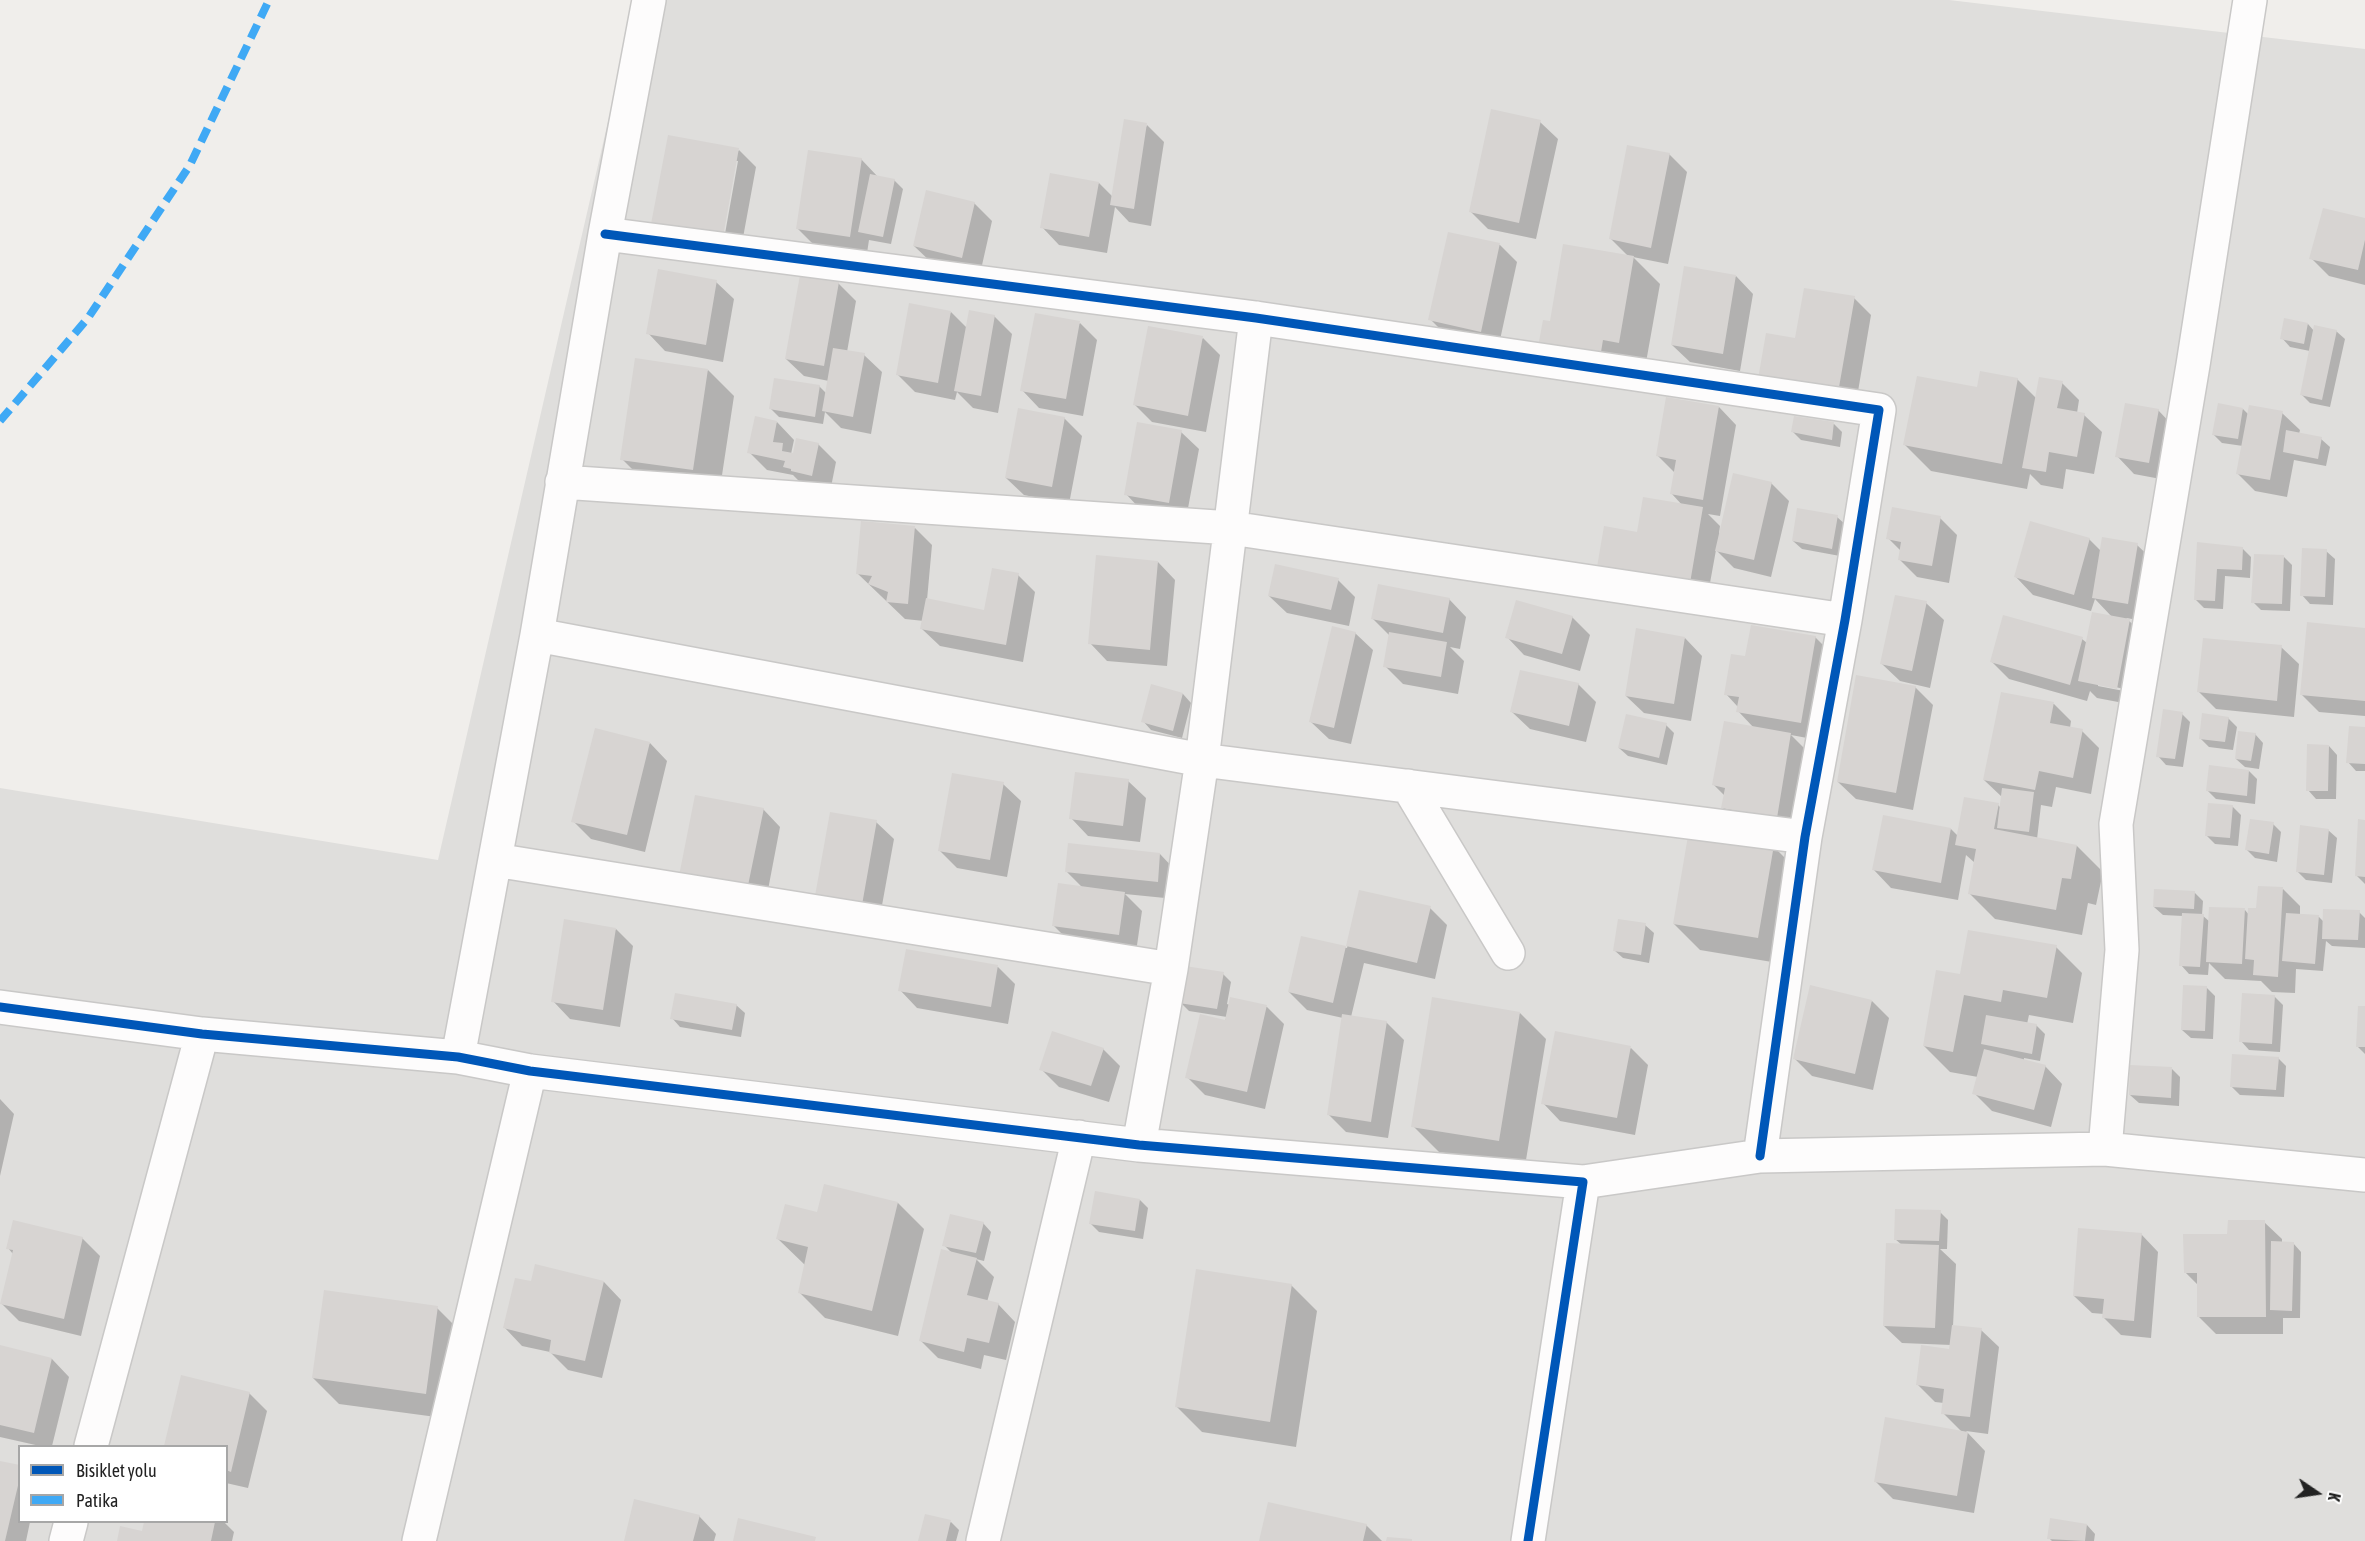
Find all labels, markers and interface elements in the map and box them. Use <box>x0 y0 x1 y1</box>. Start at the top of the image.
legend <box>18 1445 228 1523</box>
text: Bisiklet yolu <box>76 1460 157 1481</box>
north arrow <box>2287 1463 2347 1523</box>
text: Patika <box>76 1490 118 1511</box>
text: K <box>2325 1491 2344 1503</box>

